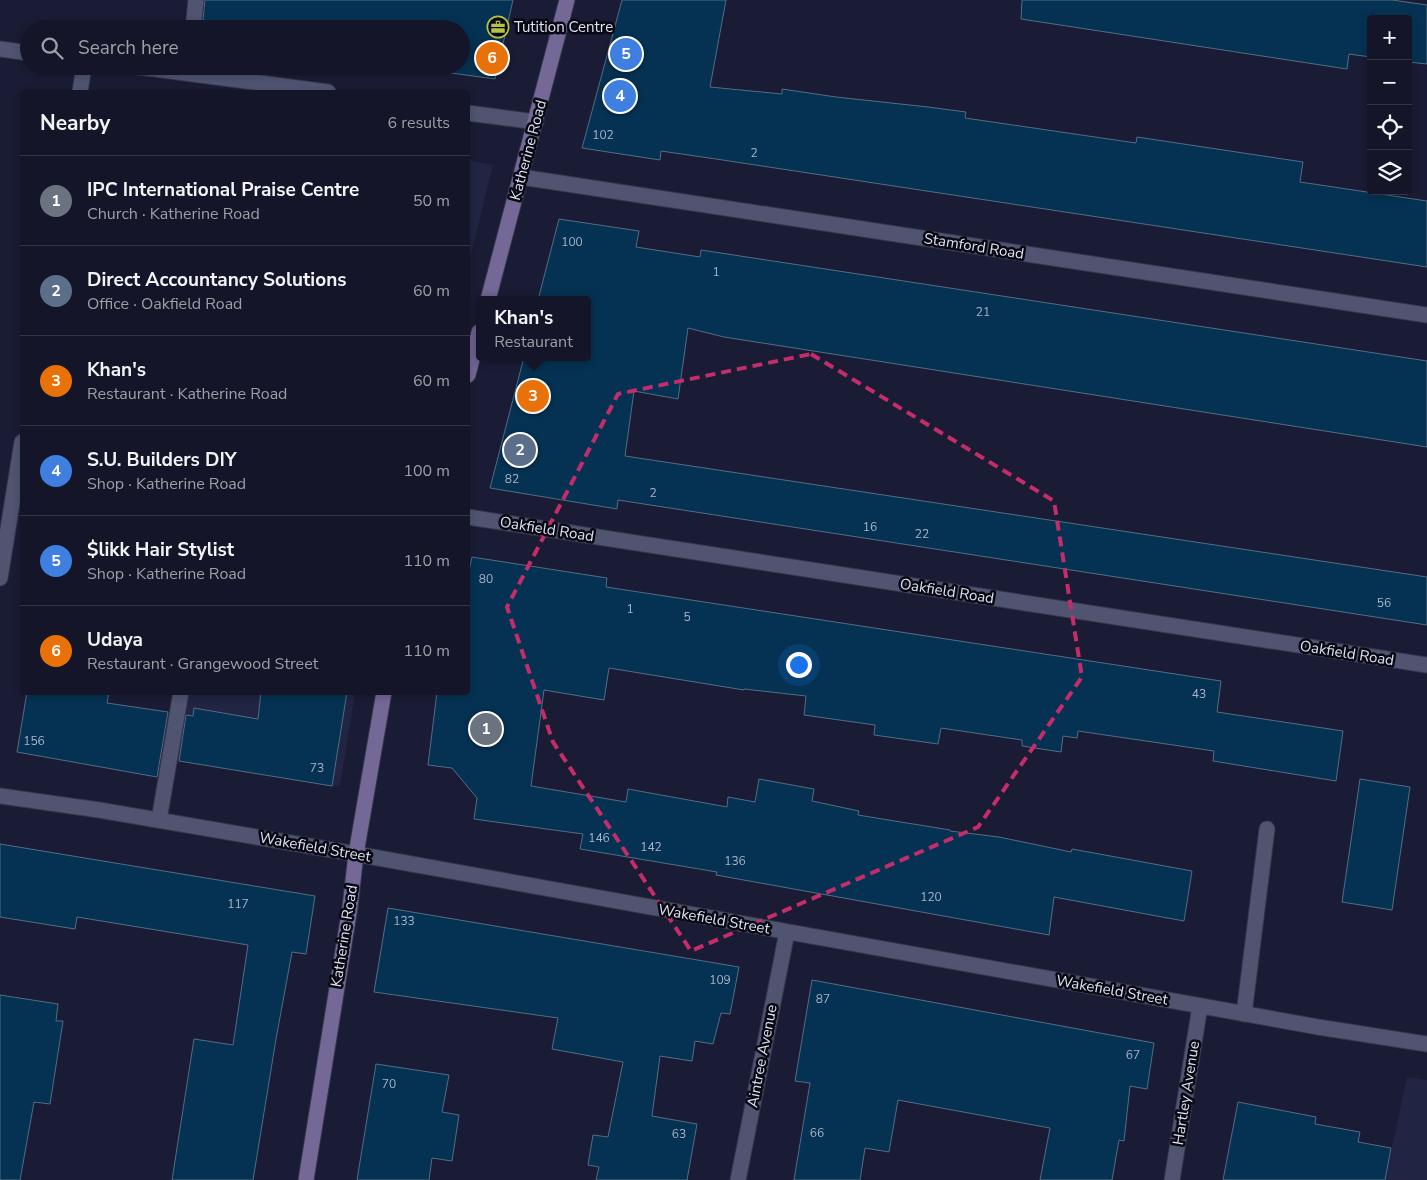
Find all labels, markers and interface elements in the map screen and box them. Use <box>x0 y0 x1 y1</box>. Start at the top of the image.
office icon: Tutition Centre <box>486 15 510 39</box>
map controls <box>1367 15 1412 195</box>
button: + <box>1367 15 1412 60</box>
place label: Tutition Centre <box>514 17 613 37</box>
search box <box>20 20 470 75</box>
icon: search <box>38 34 66 62</box>
text: Search here <box>78 35 179 61</box>
pin: 5 <box>610 35 642 73</box>
pin: 6 <box>476 39 508 77</box>
button: − <box>1367 60 1412 105</box>
pin: 4 <box>604 77 636 115</box>
street label: Katherine Road <box>505 98 551 202</box>
button: locate <box>1367 105 1412 150</box>
text: Nearby <box>40 109 110 137</box>
text: 6 results <box>388 112 450 134</box>
house number: 102 <box>592 127 614 143</box>
house number: 2 <box>750 145 758 161</box>
button: layers <box>1367 150 1412 195</box>
text: IPC International Praise Centre <box>87 177 359 203</box>
text: 1 <box>51 190 61 212</box>
text: 50 m <box>413 190 450 212</box>
text: Church · Katherine Road <box>87 203 260 225</box>
street label: Stamford Road <box>922 228 1026 264</box>
house number: 100 <box>561 234 583 250</box>
house number: 1 <box>712 264 720 280</box>
text: Direct Accountancy Solutions <box>87 267 347 293</box>
text: 2 <box>51 280 61 302</box>
text: 60 m <box>413 280 450 302</box>
text: Office · Oakfield Road <box>87 293 242 315</box>
popup <box>476 296 591 361</box>
house number: 21 <box>976 304 990 320</box>
text: Khan's <box>494 305 553 331</box>
text: Restaurant <box>494 331 573 353</box>
text: Khan's <box>87 357 146 383</box>
text: 3 <box>51 370 61 392</box>
text: 60 m <box>413 370 450 392</box>
pin: 3 <box>517 377 549 415</box>
text: Restaurant · Katherine Road <box>87 383 287 405</box>
pin: 2 <box>504 431 536 469</box>
text: S.U. Builders DIY <box>87 447 237 473</box>
text: 4 <box>51 460 61 482</box>
text: 100 m <box>403 460 450 482</box>
house number: 82 <box>505 471 519 487</box>
text: Shop · Katherine Road <box>87 473 246 495</box>
house number: 2 <box>649 485 657 501</box>
street label: Oakfield Road <box>498 512 596 546</box>
house number: 16 <box>863 519 877 535</box>
house number: 22 <box>915 526 929 542</box>
text: $likk Hair Stylist <box>87 537 234 563</box>
text: 5 <box>51 550 61 572</box>
text: 110 m <box>403 550 450 572</box>
text: Shop · Katherine Road <box>87 563 246 585</box>
house number: 80 <box>479 571 493 587</box>
street label: Oakfield Road <box>898 574 996 608</box>
house number: 56 <box>1377 595 1391 611</box>
house number: 1 <box>626 601 634 617</box>
house number: 5 <box>683 609 691 625</box>
text: Udaya <box>87 627 143 653</box>
street label: Oakfield Road <box>1298 636 1396 670</box>
text: 6 <box>51 640 61 662</box>
text: 110 m <box>403 640 450 662</box>
your location <box>786 652 812 678</box>
text: Restaurant · Grangewood Street <box>87 653 318 675</box>
house number: 43 <box>1192 686 1206 702</box>
pin: 1 <box>470 710 502 748</box>
house number: 156 <box>23 733 45 749</box>
house number: 73 <box>310 760 324 776</box>
street label: Wakefield Street <box>258 827 373 867</box>
house number: 146 <box>588 830 610 846</box>
house number: 142 <box>640 839 662 855</box>
house number: 136 <box>724 853 746 869</box>
street label: Katherine Road <box>326 883 362 989</box>
house number: 120 <box>920 889 942 905</box>
house number: 117 <box>227 896 249 912</box>
street label: Wakefield Street <box>657 899 772 939</box>
house number: 133 <box>393 913 415 929</box>
street label: Wakefield Street <box>1055 970 1170 1010</box>
house number: 109 <box>709 972 731 988</box>
house number: 87 <box>816 991 830 1007</box>
street label: Aintree Avenue <box>742 1003 782 1109</box>
street label: Hartley Avenue <box>1168 1039 1204 1147</box>
house number: 67 <box>1126 1047 1140 1063</box>
house number: 70 <box>382 1076 396 1092</box>
house number: 66 <box>810 1125 824 1141</box>
house number: 63 <box>672 1126 686 1142</box>

